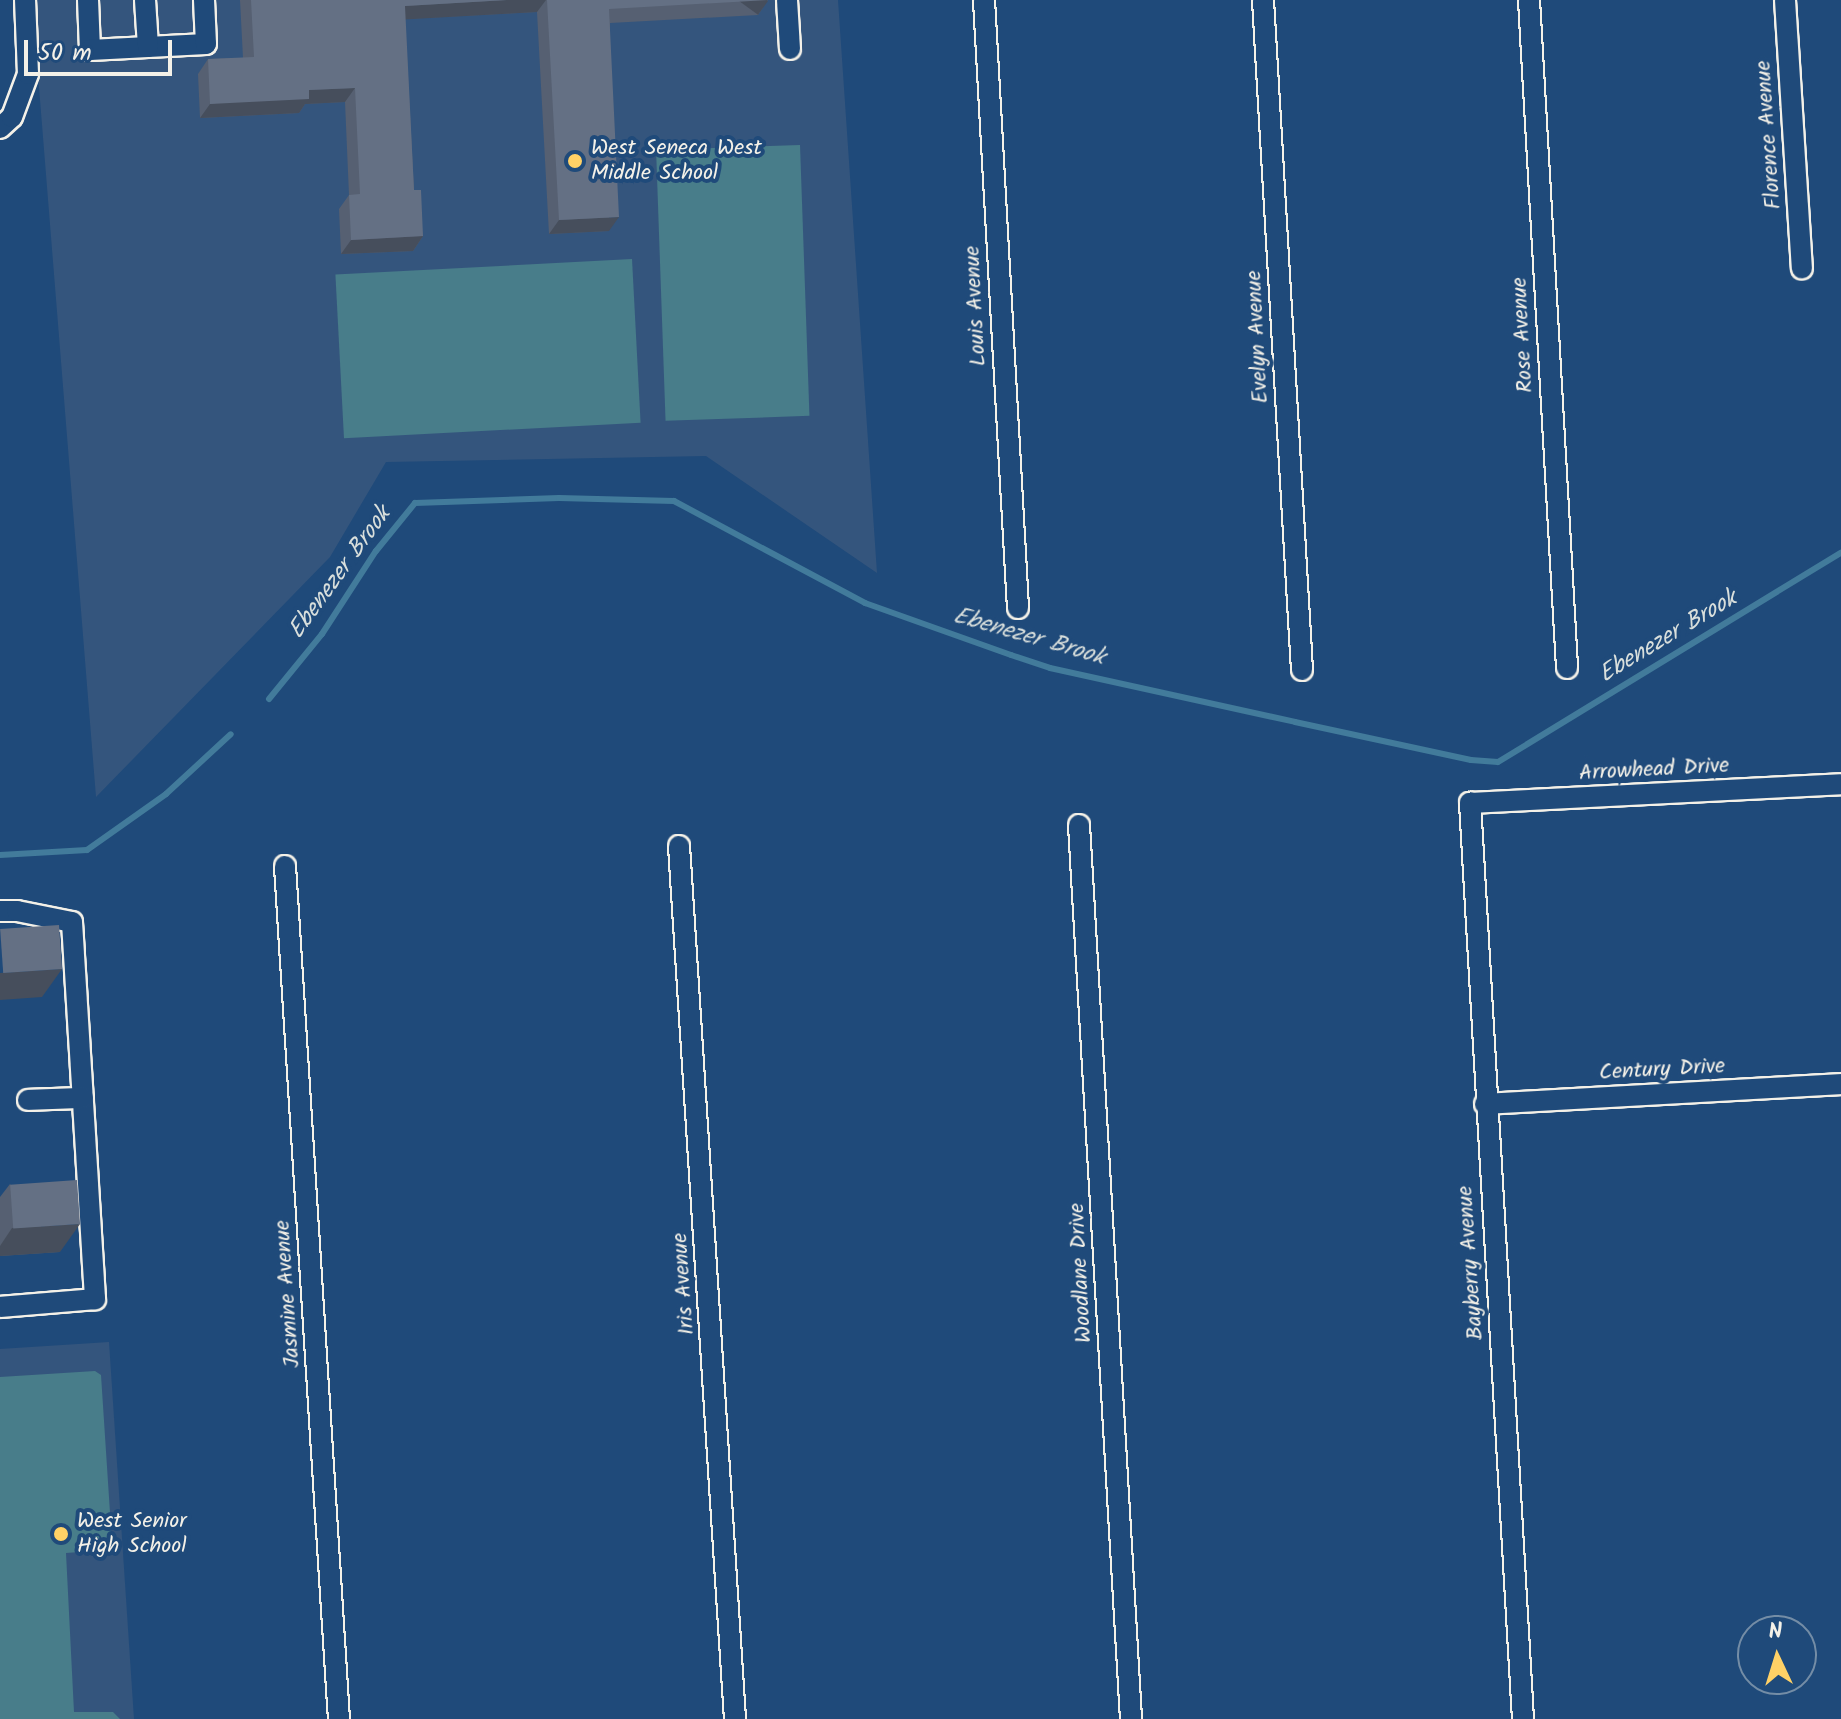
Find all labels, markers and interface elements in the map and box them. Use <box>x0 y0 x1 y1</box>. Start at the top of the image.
scale bar <box>28 24 176 74</box>
text: 50 m <box>38 34 92 73</box>
street label: Florence Avenue <box>1751 60 1787 210</box>
place label: West Seneca West Middle School <box>591 135 762 186</box>
marker: West Seneca West Middle School <box>566 152 584 170</box>
street label: Louis Avenue <box>960 245 992 367</box>
street label: Evelyn Avenue <box>1241 270 1275 404</box>
street label: Rose Avenue <box>1507 277 1539 393</box>
water label: Ebenezer Brook <box>282 501 398 645</box>
water label: Ebenezer Brook <box>1594 584 1742 690</box>
water label: Ebenezer Brook <box>950 602 1108 672</box>
street label: Arrowhead Drive <box>1578 753 1730 787</box>
street label: Century Drive <box>1598 1054 1726 1086</box>
street label: Bayberry Avenue <box>1452 1185 1490 1341</box>
street label: Woodlane Drive <box>1064 1202 1098 1344</box>
street label: Jasmine Avenue <box>270 1219 306 1369</box>
street label: Iris Avenue <box>667 1232 701 1336</box>
place label: West Senior High School <box>77 1508 187 1560</box>
marker: West Senior High School <box>52 1525 70 1543</box>
north arrow <box>1737 1615 1817 1695</box>
text: N <box>1767 1615 1784 1650</box>

